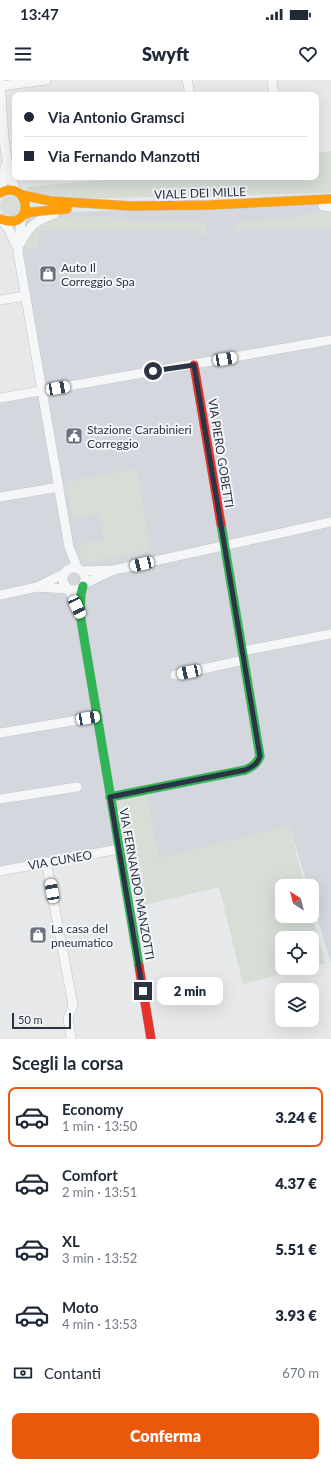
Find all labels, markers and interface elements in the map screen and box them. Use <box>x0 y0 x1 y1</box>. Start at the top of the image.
text: 13:47 <box>20 5 59 23</box>
icon: menu <box>12 43 34 65</box>
text: Swyft <box>142 43 189 65</box>
icon: heart <box>297 43 319 65</box>
text: Via Antonio Gramsci <box>48 108 185 126</box>
text: Via Fernando Manzotti <box>48 147 200 165</box>
street label: VIALE DEI MILLE <box>154 184 246 202</box>
place label: Auto Il Correggio Spa <box>61 260 135 289</box>
shop icon: Auto Il Correggio Spa <box>38 264 58 284</box>
car <box>212 351 238 367</box>
route start <box>144 362 162 380</box>
car <box>45 380 71 396</box>
street label: VIA PIERO GOBETTI <box>205 397 237 509</box>
place label: Stazione Carabinieri Correggio <box>87 422 192 451</box>
public building icon: Stazione Carabinieri Correggio <box>64 426 84 446</box>
car <box>129 555 155 573</box>
car <box>66 594 88 620</box>
car <box>176 664 202 680</box>
car <box>75 710 101 726</box>
street label: VIA FERNANDO MANZOTTI <box>116 807 158 961</box>
street label: VIA CUNEO <box>27 847 94 873</box>
car <box>44 878 60 904</box>
north arrow <box>275 879 319 923</box>
map controls <box>275 879 319 1027</box>
place label: La casa del pneumatico <box>51 921 113 950</box>
shop icon: La casa del pneumatico <box>28 925 48 945</box>
button: locate <box>275 931 319 975</box>
callout: 2 min <box>157 977 223 1005</box>
route end <box>134 982 152 1000</box>
text: 2 min <box>174 983 206 999</box>
button: layers <box>275 983 319 1027</box>
scale bar <box>12 1011 71 1030</box>
text: 50 m <box>18 1013 43 1026</box>
text: Scegli la corsa <box>12 1052 123 1074</box>
icon: car <box>14 1099 50 1135</box>
text: Economy <box>62 1100 123 1118</box>
text: 3.24 € <box>275 1108 317 1126</box>
text: 1 min · 13:50 <box>62 1118 137 1134</box>
icon: car <box>14 1165 50 1201</box>
text: Comfort <box>62 1166 118 1184</box>
text: 4.37 € <box>275 1174 317 1192</box>
text: 2 min · 13:51 <box>62 1184 137 1200</box>
icon: car <box>14 1231 50 1267</box>
text: XL <box>62 1232 80 1250</box>
text: 5.51 € <box>275 1240 317 1258</box>
text: 3 min · 13:52 <box>62 1250 137 1266</box>
icon: car <box>14 1297 50 1333</box>
text: Moto <box>62 1298 99 1316</box>
text: 3.93 € <box>275 1306 317 1324</box>
text: 4 min · 13:53 <box>62 1316 137 1332</box>
icon: cash <box>12 1362 34 1384</box>
text: Contanti <box>44 1364 101 1382</box>
text: 670 m <box>282 1365 319 1381</box>
button: Conferma <box>12 1413 319 1459</box>

